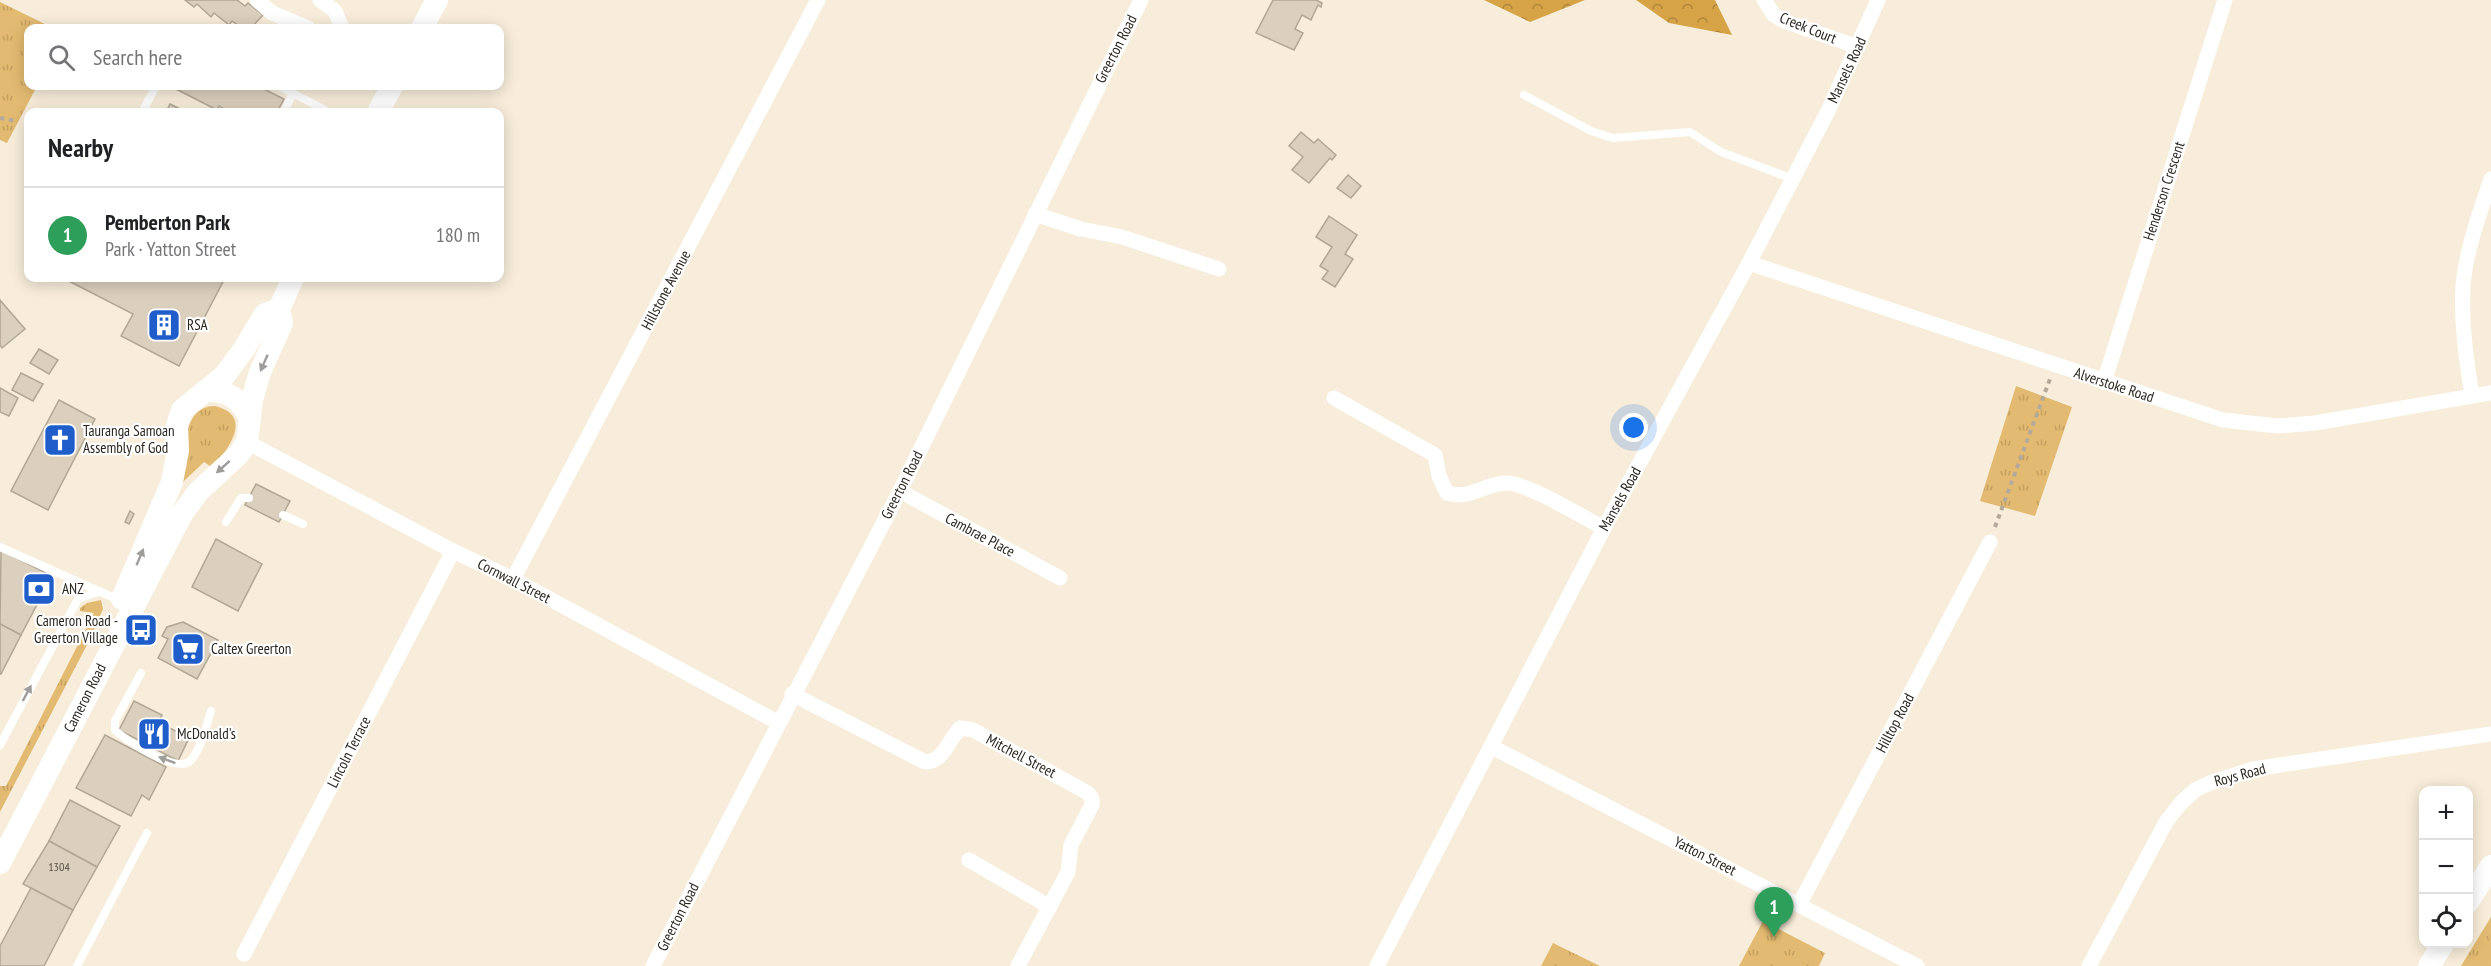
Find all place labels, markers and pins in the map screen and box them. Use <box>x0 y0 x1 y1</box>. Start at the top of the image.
building icon: RSA <box>146 307 182 343</box>
place label: RSA <box>187 315 209 334</box>
place label: Tauranga Samoan Assembly of God <box>83 421 175 457</box>
church icon: Tauranga Samoan Assembly of God <box>42 422 78 458</box>
bank icon: ANZ <box>21 571 57 607</box>
place label: ANZ <box>62 579 84 598</box>
place label: Cameron Road - Greerton Village <box>34 611 118 647</box>
bus stop icon: Cameron Road - Greerton Village <box>123 612 159 648</box>
supermarket icon: Caltex Greerton <box>170 631 206 667</box>
place label: Caltex Greerton <box>211 639 291 658</box>
restaurant icon: McDonald's <box>136 716 172 752</box>
place label: McDonald's <box>177 724 236 743</box>
pin: 1 <box>1754 888 1794 937</box>

